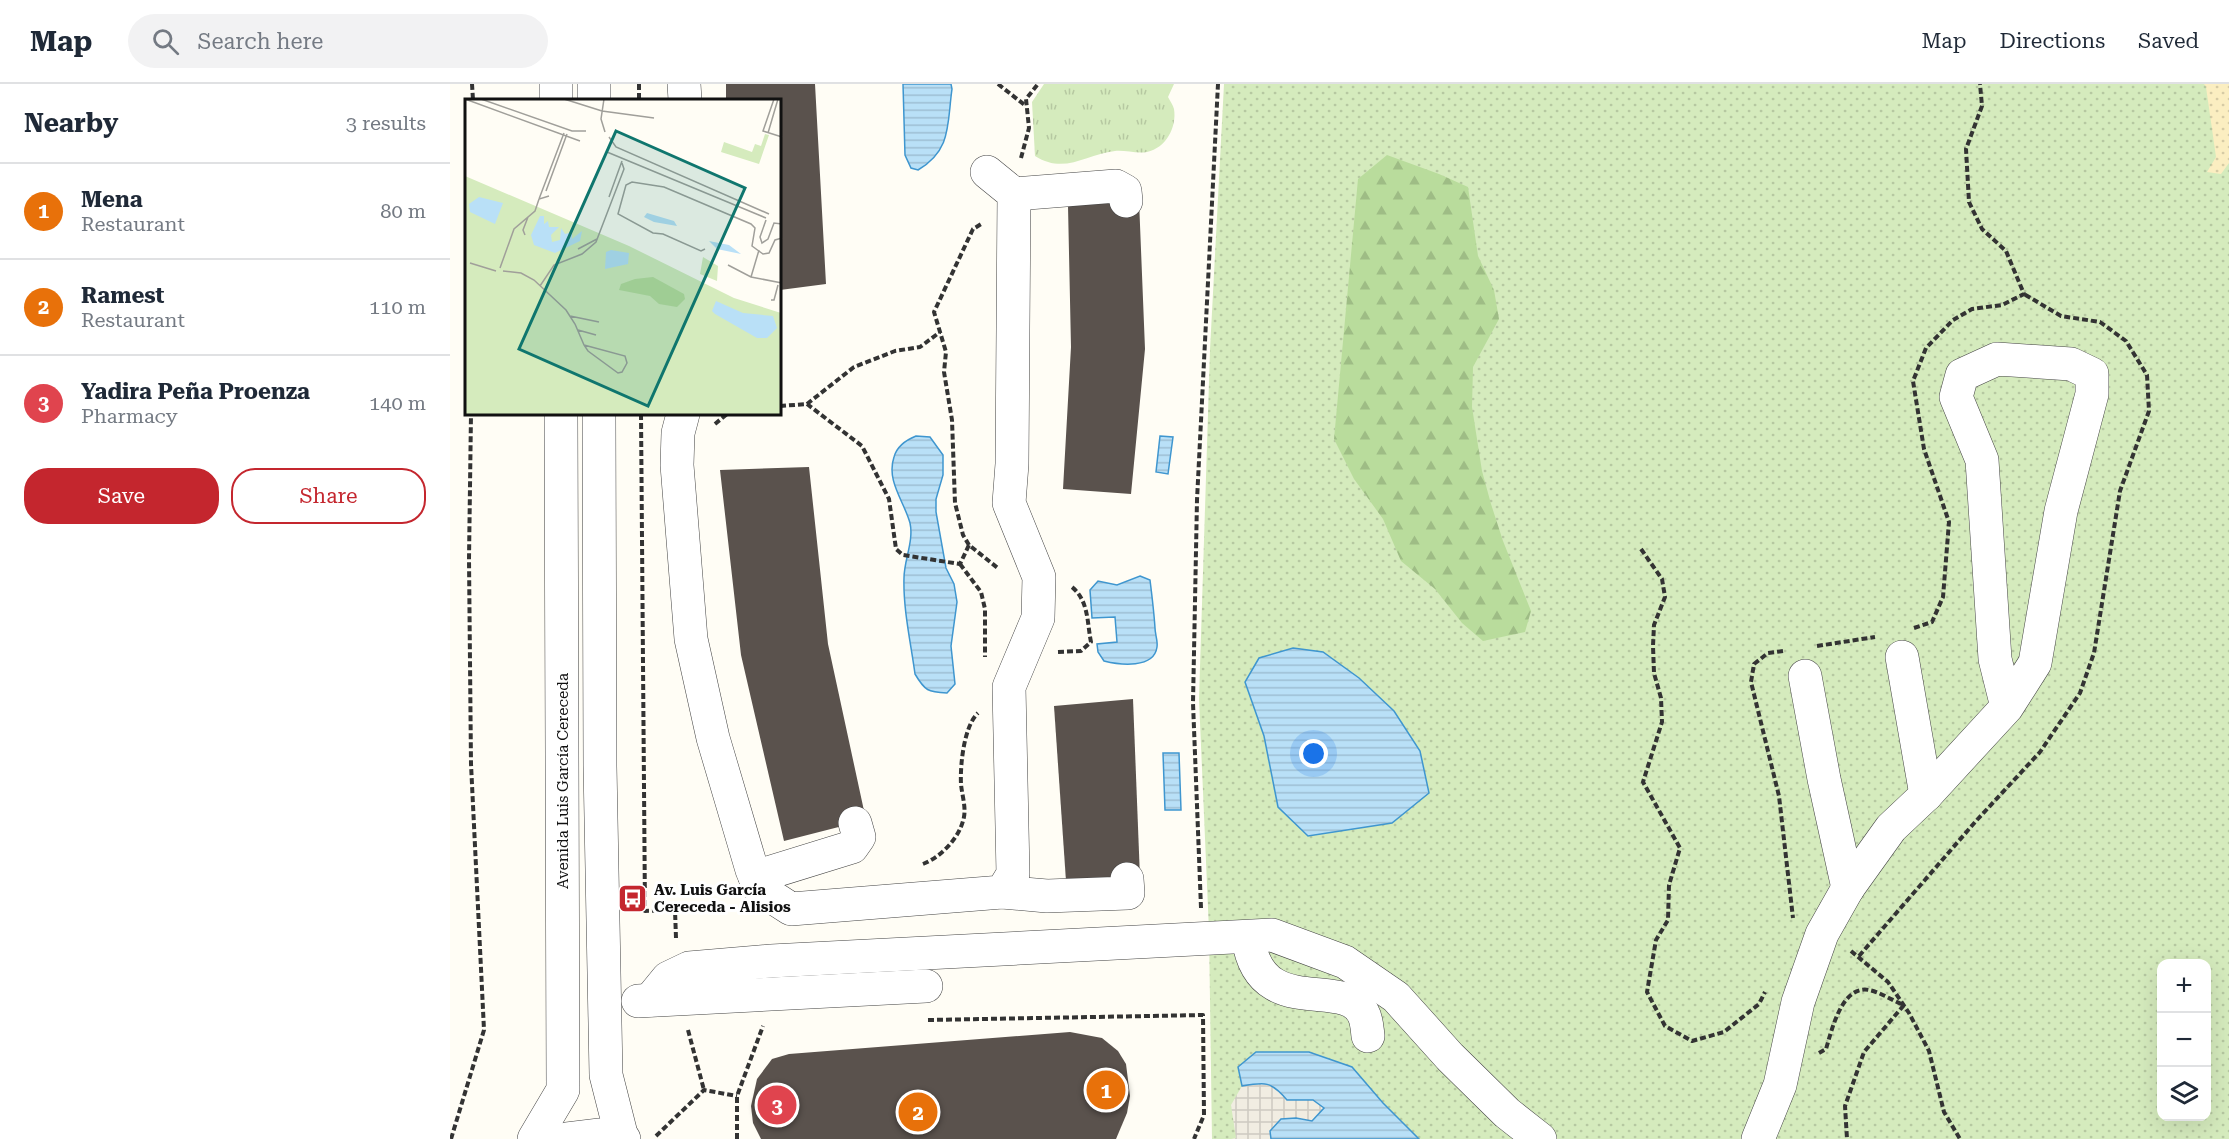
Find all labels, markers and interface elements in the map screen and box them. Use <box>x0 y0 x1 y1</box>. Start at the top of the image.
search box <box>128 14 548 68</box>
text: Map <box>30 25 92 58</box>
icon: search <box>149 25 182 58</box>
text: Search here <box>197 29 323 54</box>
text: Map <box>1922 29 1966 53</box>
text: Directions <box>1999 29 2105 53</box>
text: Saved <box>2138 29 2199 53</box>
inset map <box>465 99 782 416</box>
text: Nearby <box>24 108 118 138</box>
text: 3 results <box>346 111 426 135</box>
text: Mena <box>81 187 143 212</box>
text: 1 <box>38 199 49 223</box>
text: 80 m <box>380 199 426 223</box>
text: Restaurant <box>81 212 185 236</box>
text: Ramest <box>81 283 165 308</box>
text: 2 <box>38 295 49 319</box>
text: 110 m <box>369 295 426 319</box>
text: Restaurant <box>81 308 185 332</box>
text: Yadira Peña Proenza <box>81 379 310 404</box>
text: 3 <box>38 391 49 415</box>
text: 140 m <box>369 391 426 415</box>
text: Pharmacy <box>81 404 178 428</box>
button: Save <box>24 468 219 524</box>
button: Share <box>231 468 426 524</box>
street label: Avenida Luis García Cereceda <box>554 673 572 889</box>
your location <box>1299 739 1328 768</box>
place label: Av. Luis García Cereceda - Alisios <box>654 881 791 916</box>
bus stop icon: Av. Luis García Cereceda - Alisios <box>617 883 649 915</box>
map controls <box>2157 959 2211 1121</box>
button: + <box>2157 959 2211 1013</box>
button: − <box>2157 1013 2211 1067</box>
button: layers <box>2157 1067 2211 1121</box>
pin: 1 <box>1086 1068 1126 1112</box>
pin: 3 <box>758 1082 796 1128</box>
pin: 2 <box>898 1090 938 1134</box>

